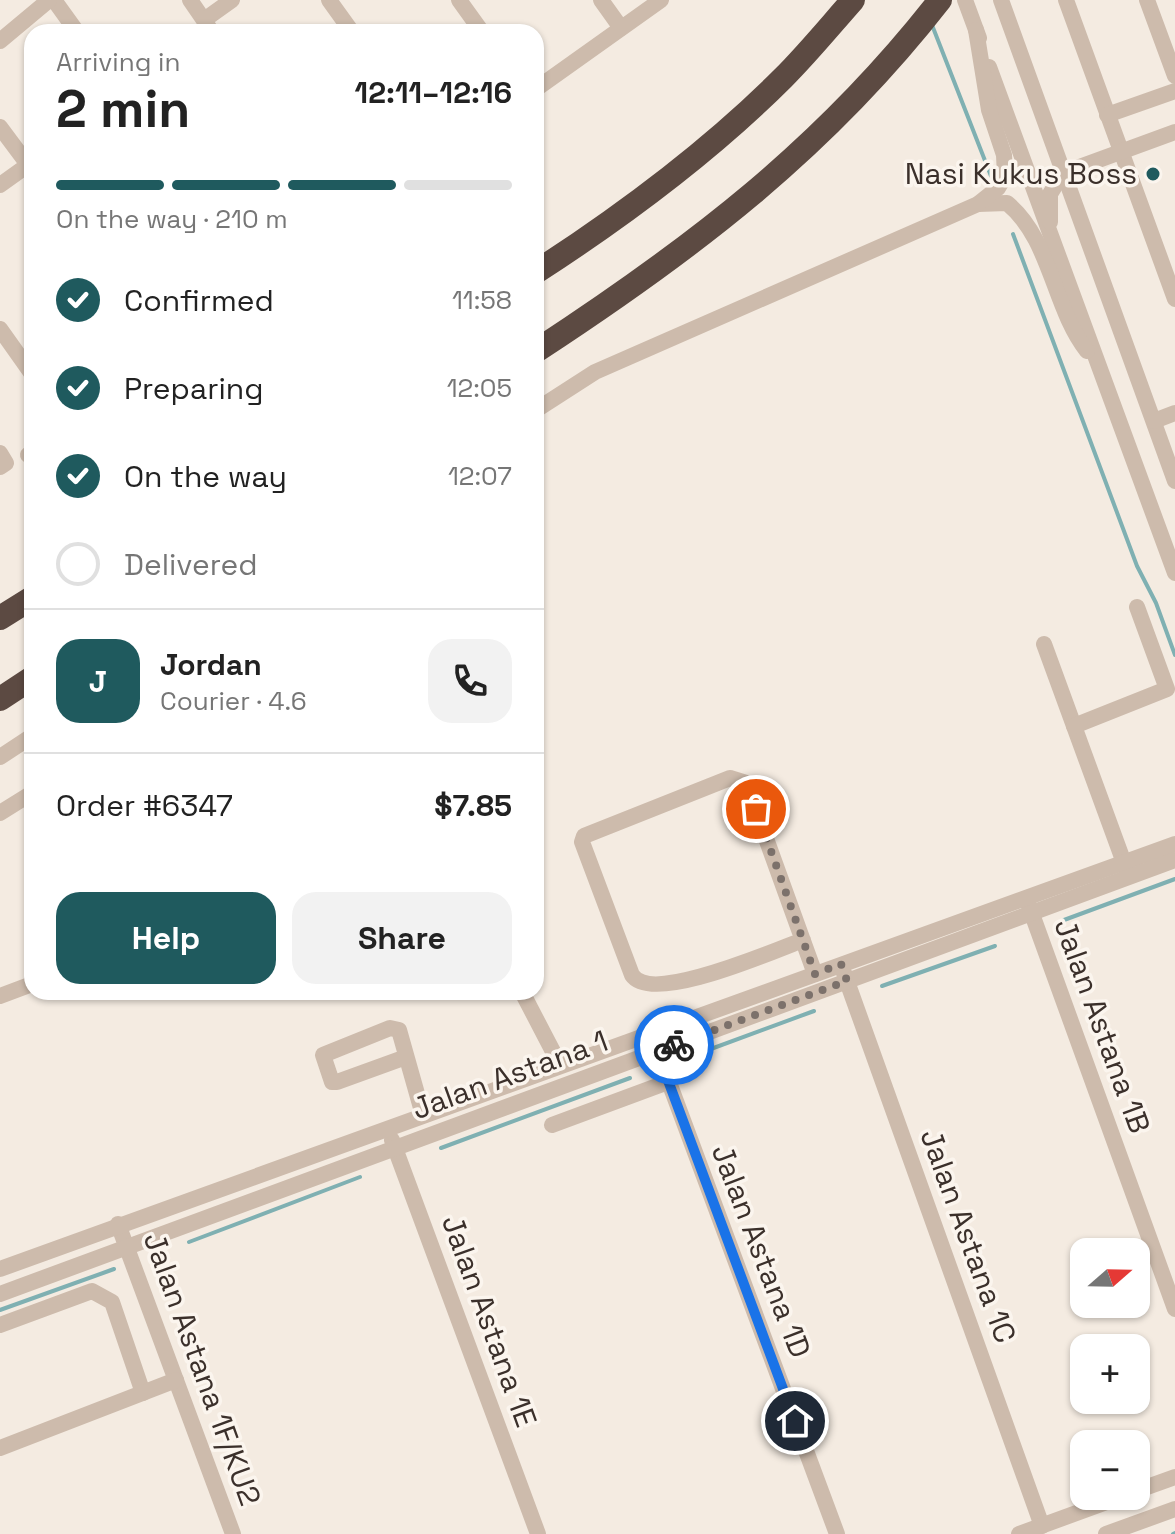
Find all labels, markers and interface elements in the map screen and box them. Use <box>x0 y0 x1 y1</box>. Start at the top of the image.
text: Arriving in <box>56 45 180 79</box>
text: 12:11–12:16 <box>355 73 512 112</box>
text: 2 min <box>56 76 190 142</box>
place label: Nasi Kukus Boss <box>905 154 1137 193</box>
marker: Nasi Kukus Boss <box>1144 165 1162 183</box>
text: On the way · 210 m <box>56 202 288 236</box>
icon: check <box>56 278 100 322</box>
text: Confirmed <box>124 281 274 320</box>
text: 11:58 <box>452 283 512 317</box>
icon: check <box>56 366 100 410</box>
text: Preparing <box>124 369 263 408</box>
text: 12:05 <box>447 371 512 405</box>
icon: check <box>56 454 100 498</box>
text: On the way <box>124 457 287 496</box>
text: 12:07 <box>448 459 512 493</box>
text: Delivered <box>124 545 258 584</box>
button: phone <box>428 639 512 723</box>
text: Jordan <box>160 645 262 684</box>
text: J <box>89 662 107 701</box>
text: Courier · 4.6 <box>160 684 307 718</box>
pin <box>722 775 790 843</box>
text: Order #6347 <box>56 786 233 825</box>
text: $7.85 <box>434 786 512 825</box>
icon: bag <box>734 787 778 831</box>
button: Help <box>56 892 276 984</box>
button: Share <box>292 892 512 984</box>
street label: Jalan Astana 1B <box>1046 913 1159 1139</box>
courier <box>634 1005 714 1085</box>
street label: Jalan Astana 1 <box>406 1021 613 1128</box>
icon: bike <box>652 1023 696 1067</box>
street label: Jalan Astana 1C <box>912 1123 1025 1348</box>
street label: Jalan Astana 1D <box>703 1138 820 1363</box>
street label: Jalan Astana 1E <box>433 1210 546 1432</box>
street label: Jalan Astana 1F/KU2 <box>135 1227 270 1511</box>
north arrow <box>1070 1238 1150 1318</box>
map controls <box>1070 1238 1150 1510</box>
button: + <box>1070 1334 1150 1414</box>
pin <box>761 1387 829 1455</box>
icon: home <box>773 1399 817 1443</box>
button: − <box>1070 1430 1150 1510</box>

